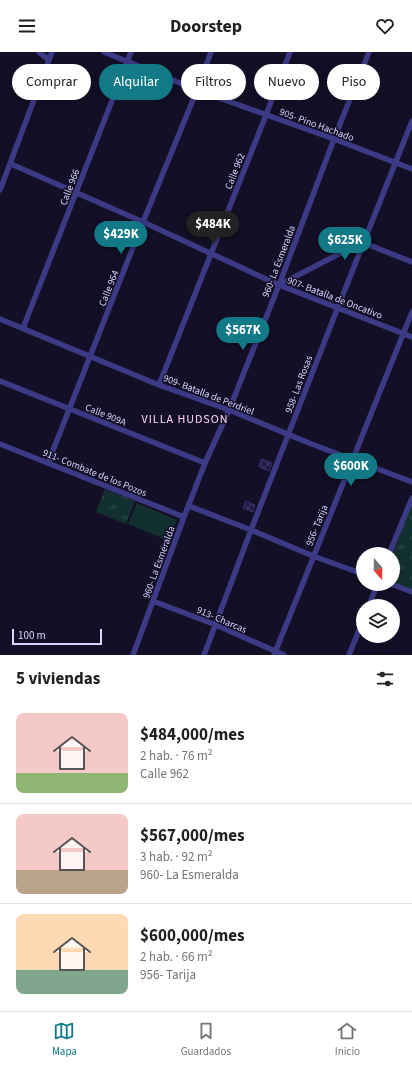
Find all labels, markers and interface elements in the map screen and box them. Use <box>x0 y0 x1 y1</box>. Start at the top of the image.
text: Doorstep <box>170 14 242 39</box>
icon: menu <box>16 15 38 37</box>
icon: heart <box>374 15 396 37</box>
chip: Comprar <box>12 64 91 100</box>
chip: Alquilar <box>99 64 173 100</box>
chip: Filtros <box>181 64 246 100</box>
chip: Nuevo <box>254 64 319 100</box>
chip: Piso <box>327 64 380 100</box>
street label: 905- Pino Hachado <box>277 105 356 145</box>
street label: Calle 962 <box>221 151 248 191</box>
street label: Calle 966 <box>57 167 83 207</box>
pin: $484K <box>185 211 241 245</box>
text: $484K <box>195 215 231 233</box>
pin: $429K <box>93 221 149 255</box>
street label: 960- La Esmeralda <box>259 223 299 299</box>
text: $429K <box>103 225 139 243</box>
pin: $625K <box>317 227 373 261</box>
text: $625K <box>327 231 363 249</box>
street label: Calle 964 <box>95 268 122 308</box>
street label: 907- Batalla de Oncativo <box>285 273 384 323</box>
pin: $567K <box>215 317 271 351</box>
text: $567K <box>225 321 261 339</box>
street label: 958- Las Rosas <box>282 354 316 415</box>
street label: 909- Batalla de Perdriel <box>161 371 257 419</box>
street label: Calle 909A <box>83 400 129 430</box>
district label: VILLA HUDSON <box>141 411 229 428</box>
street label: 911- Combate de los Pozos <box>40 446 149 500</box>
pin: $600K <box>323 453 379 487</box>
text: $600K <box>333 457 369 475</box>
street label: 956- Tarija <box>302 503 331 548</box>
street label: 960- La Esmeralda <box>139 524 179 600</box>
north arrow <box>356 547 400 591</box>
map controls <box>356 547 400 643</box>
button: layers <box>356 599 400 643</box>
street label: 913- Charcas <box>194 603 249 637</box>
scale bar <box>12 627 102 646</box>
text: 100 m <box>18 628 46 643</box>
text: 5 viviendas <box>16 667 100 691</box>
icon: filters <box>374 668 396 690</box>
text: $484,000/mes <box>140 723 245 747</box>
icon: home <box>48 729 96 777</box>
text: 2 hab. · 76 m² <box>140 747 213 765</box>
text: Calle 962 <box>140 765 189 783</box>
text: $567,000/mes <box>140 824 245 848</box>
icon: home <box>48 830 96 878</box>
text: 3 hab. · 92 m² <box>140 848 213 866</box>
text: 960- La Esmeralda <box>140 866 239 884</box>
text: $600,000/mes <box>140 924 245 948</box>
icon: home <box>48 930 96 978</box>
text: 2 hab. · 66 m² <box>140 948 213 966</box>
text: 956- Tarija <box>140 966 196 984</box>
tab: Mapa <box>52 1020 77 1059</box>
tab: Guardados <box>181 1020 231 1059</box>
tab: Inicio <box>335 1020 360 1059</box>

